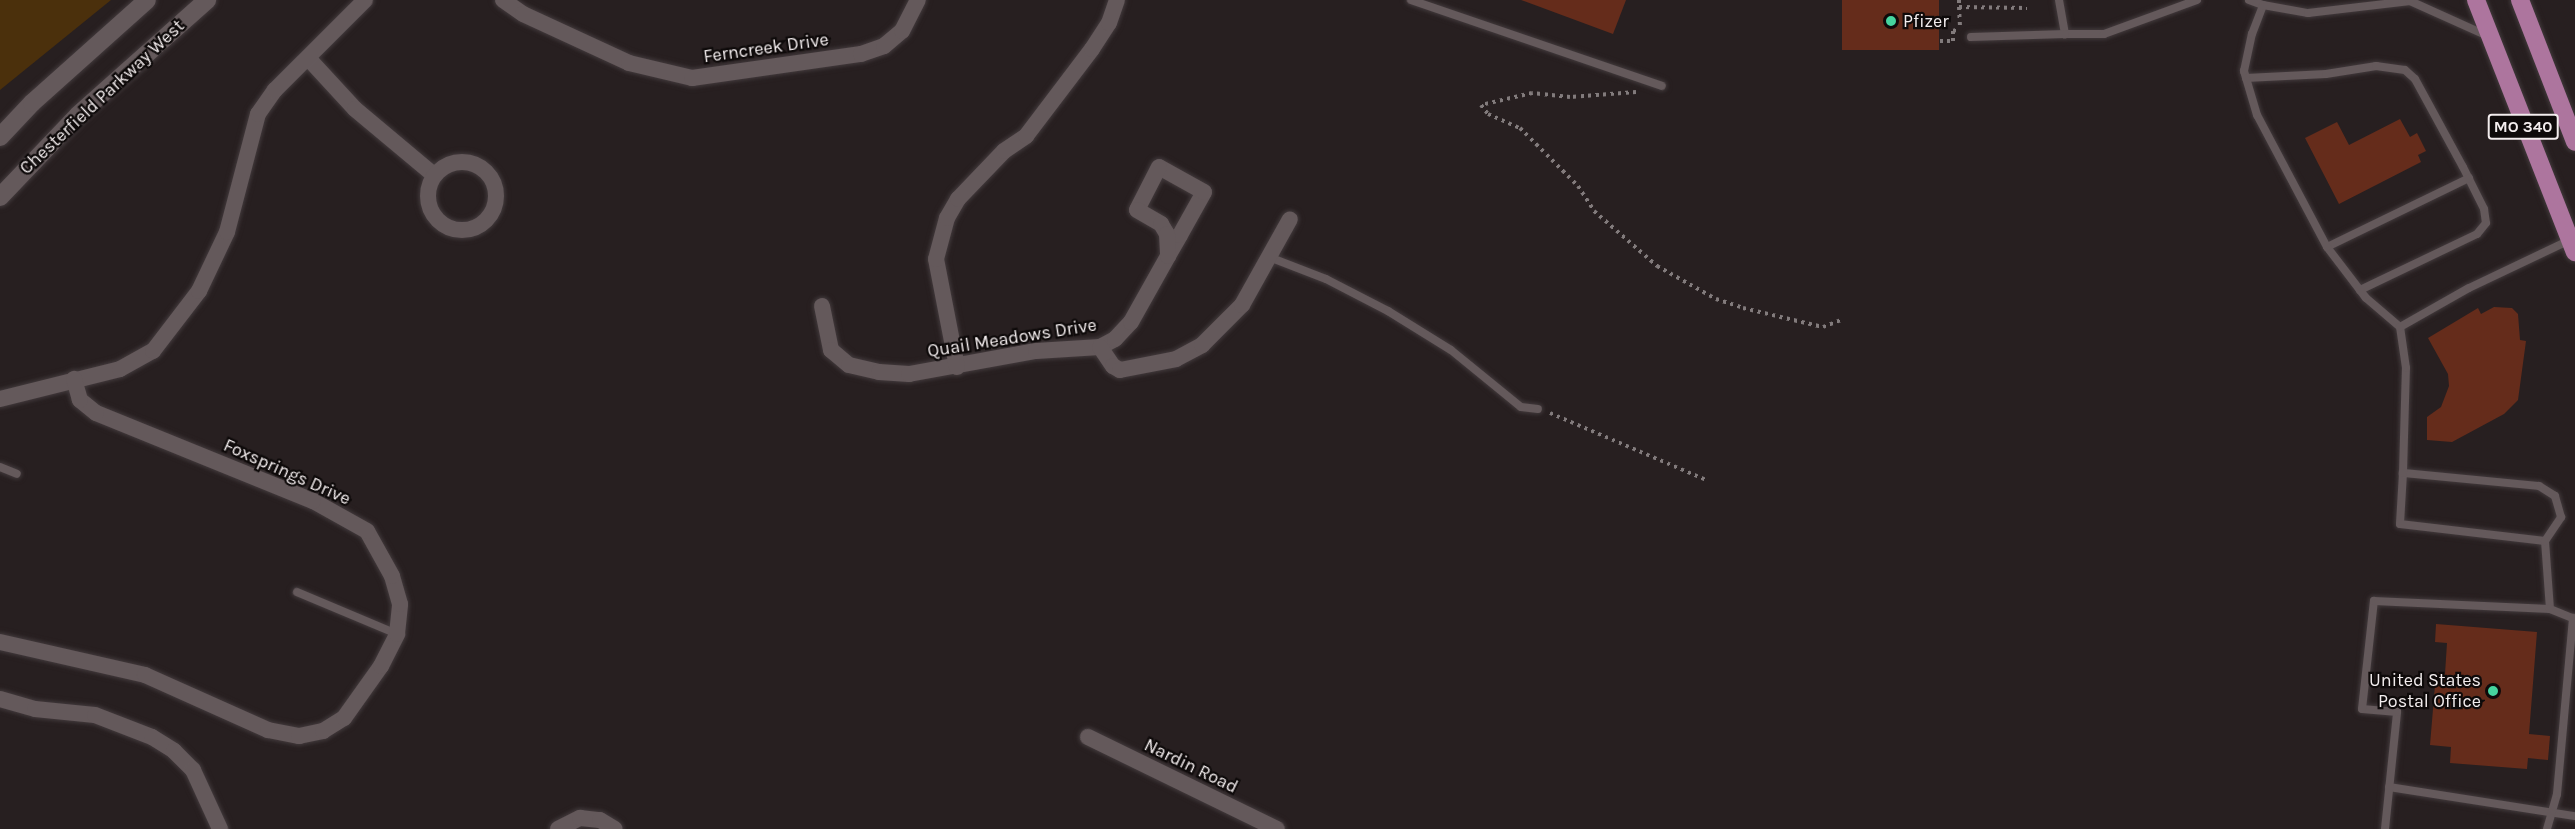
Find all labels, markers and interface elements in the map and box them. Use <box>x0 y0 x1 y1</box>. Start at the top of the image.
place label: Pfizer <box>1903 10 1949 32</box>
marker: Pfizer <box>1884 14 1898 28</box>
street label: Chesterfield Parkway West <box>15 15 189 179</box>
street label: Ferncreek Drive <box>702 29 830 67</box>
road number: MO 340 <box>2487 114 2559 140</box>
street label: Quail Meadows Drive <box>926 314 1098 362</box>
street label: Foxsprings Drive <box>220 434 354 510</box>
place label: United States Postal Office <box>2369 670 2481 712</box>
marker: United States Postal Office <box>2486 684 2500 698</box>
street label: Nardin Road <box>1141 734 1241 798</box>

